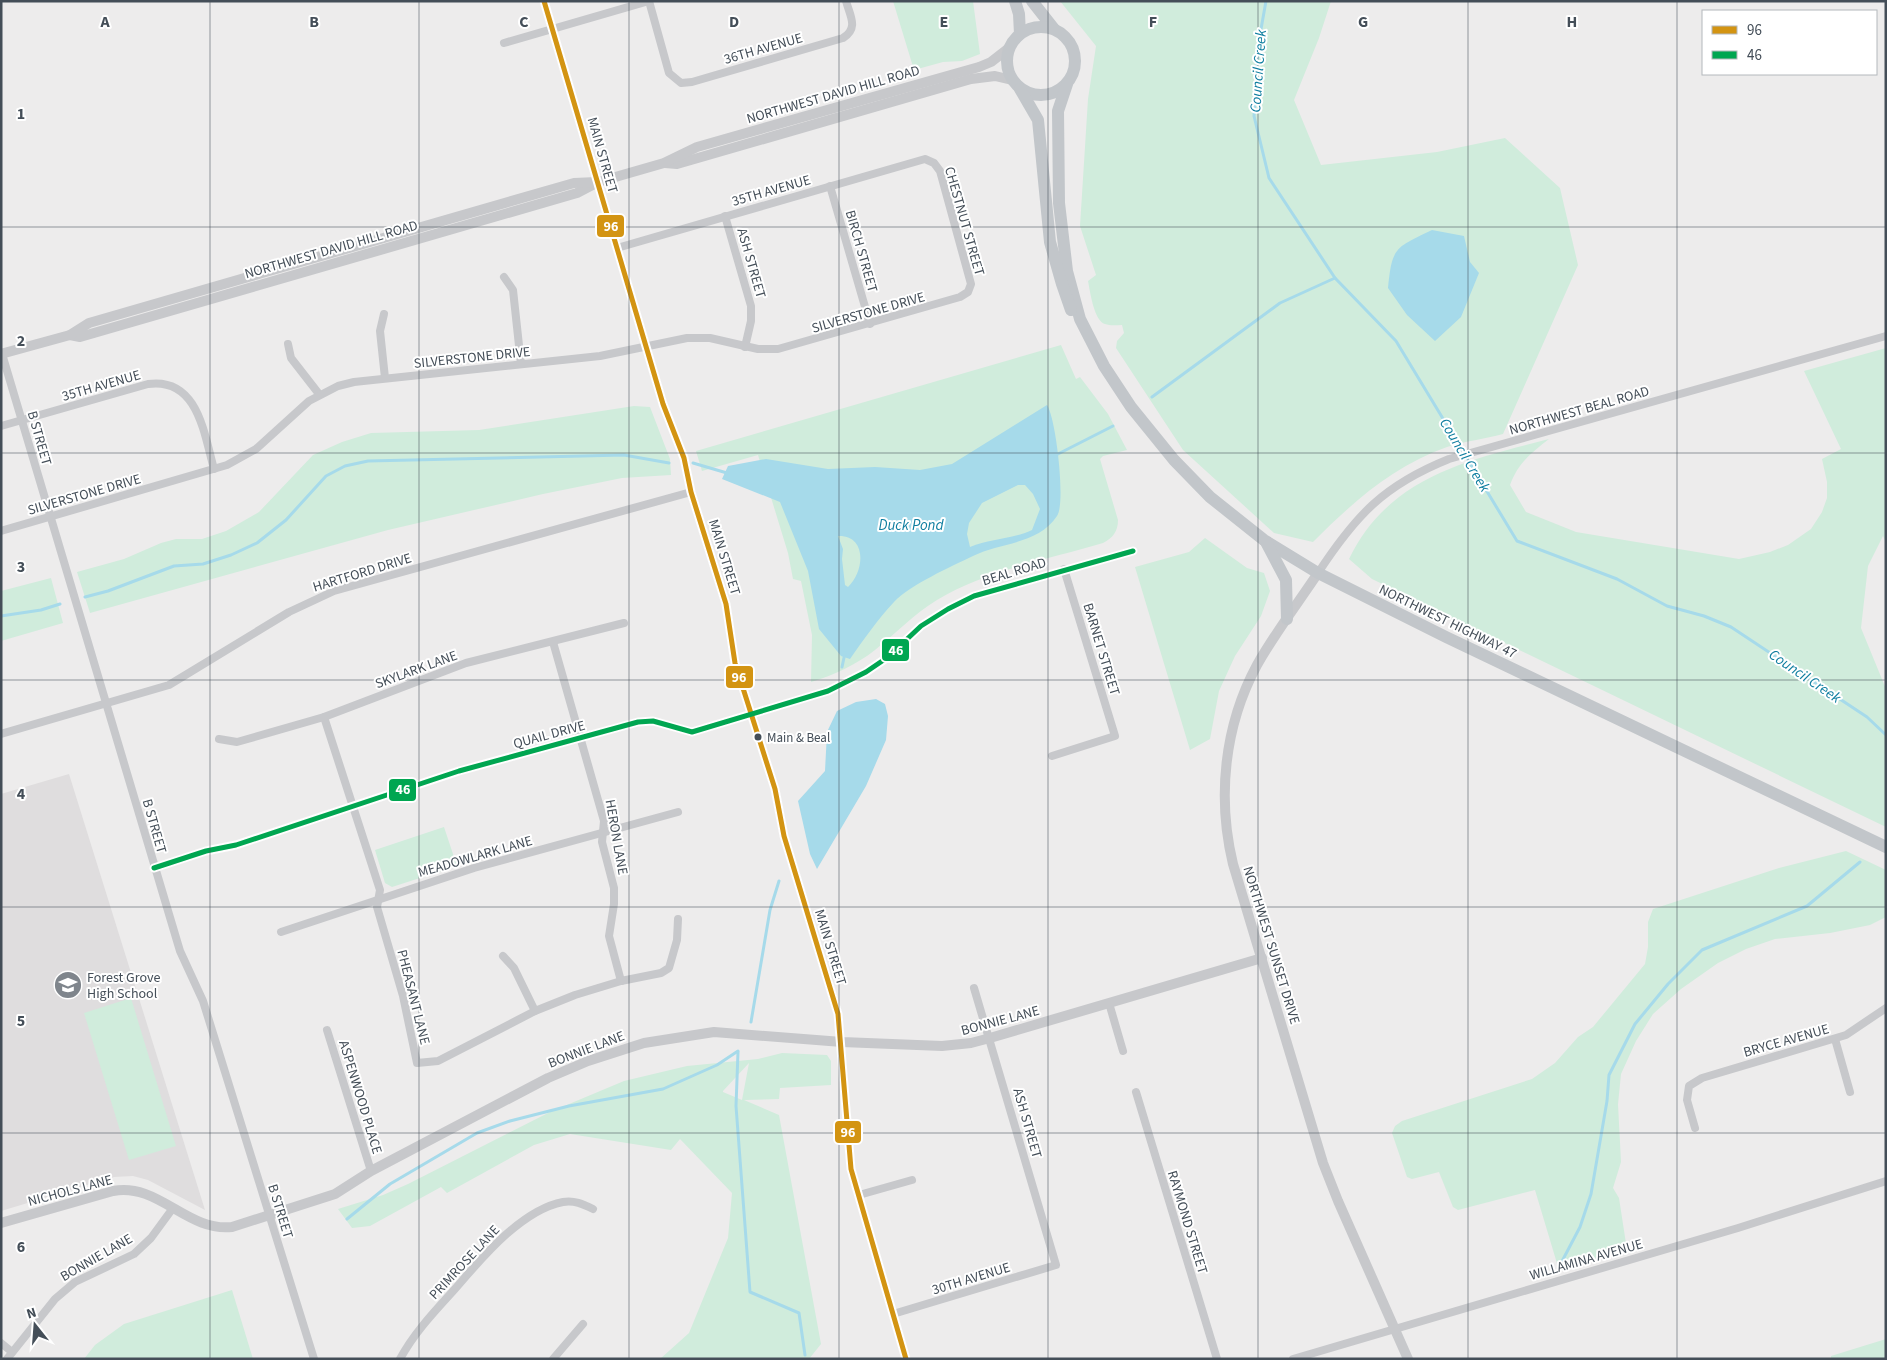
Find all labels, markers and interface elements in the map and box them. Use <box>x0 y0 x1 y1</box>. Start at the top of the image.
legend <box>1702 10 1877 75</box>
text: A <box>99 11 110 33</box>
text: B <box>309 11 319 33</box>
text: C <box>519 11 529 33</box>
text: D <box>729 11 739 33</box>
text: E <box>940 11 948 33</box>
text: F <box>1149 11 1157 33</box>
text: G <box>1358 11 1368 33</box>
text: H <box>1567 11 1577 33</box>
text: 96 <box>1747 20 1762 41</box>
street label: 36TH AVENUE <box>722 28 805 70</box>
water label: Council Creek <box>1245 28 1272 113</box>
text: 46 <box>1747 45 1762 66</box>
street label: NORTHWEST DAVID HILL ROAD <box>744 61 922 129</box>
text: 1 <box>17 103 25 125</box>
street label: MAIN STREET <box>582 115 623 196</box>
street label: CHESTNUT STREET <box>939 164 989 279</box>
street label: 35TH AVENUE <box>730 170 813 212</box>
street label: BIRCH STREET <box>840 208 882 295</box>
line badge: 96 <box>596 214 625 238</box>
street label: NORTHWEST DAVID HILL ROAD <box>242 216 420 284</box>
text: 96 <box>604 217 618 237</box>
street label: ASH STREET <box>732 226 771 301</box>
street label: SILVERSTONE DRIVE <box>809 287 927 339</box>
text: 2 <box>17 330 25 352</box>
street label: SILVERSTONE DRIVE <box>413 342 531 374</box>
street label: 35TH AVENUE <box>60 365 143 407</box>
street label: NORTHWEST BEAL ROAD <box>1507 381 1652 441</box>
street label: B STREET <box>22 409 56 468</box>
water label: Council Creek <box>1434 414 1495 497</box>
street label: SILVERSTONE DRIVE <box>25 469 143 521</box>
water label: Duck Pond <box>878 515 944 536</box>
street label: MAIN STREET <box>703 517 745 598</box>
street label: HARTFORD DRIVE <box>310 548 414 597</box>
street label: BEAL ROAD <box>980 553 1049 591</box>
text: 3 <box>17 556 25 578</box>
street label: NORTHWEST HIGHWAY 47 <box>1375 580 1520 664</box>
street label: BARNET STREET <box>1078 601 1125 698</box>
line badge: 46 <box>881 638 910 662</box>
text: 46 <box>889 641 903 661</box>
water label: Council Creek <box>1764 644 1846 709</box>
street label: SKYLARK LANE <box>372 646 460 694</box>
line badge: 96 <box>725 665 754 689</box>
text: 96 <box>732 668 746 688</box>
street label: QUAIL DRIVE <box>511 716 588 754</box>
place label: Main & Beal <box>767 729 830 747</box>
marker: Main & Beal <box>753 732 763 742</box>
line badge: 46 <box>388 778 417 802</box>
text: 46 <box>396 780 410 800</box>
text: 4 <box>17 783 26 805</box>
street label: B STREET <box>137 797 171 856</box>
street label: HERON LANE <box>600 798 633 877</box>
street label: MEADOWLARK LANE <box>416 831 535 883</box>
street label: NORTHWEST SUNSET DRIVE <box>1237 864 1305 1027</box>
street label: MAIN STREET <box>809 907 851 988</box>
street label: PHEASANT LANE <box>392 948 435 1047</box>
place label: Forest Grove High School <box>87 968 160 1004</box>
school or university icon: Forest Grove High School <box>53 970 83 1000</box>
street label: BONNIE LANE <box>959 1001 1042 1041</box>
text: 5 <box>17 1010 25 1032</box>
street label: BRYCE AVENUE <box>1741 1019 1831 1063</box>
street label: BONNIE LANE <box>545 1026 627 1074</box>
street label: ASPENWOOD PLACE <box>333 1038 387 1157</box>
street label: ASH STREET <box>1008 1086 1047 1161</box>
line badge: 96 <box>834 1120 862 1144</box>
text: 96 <box>841 1123 855 1143</box>
street label: RAYMOND STREET <box>1162 1168 1212 1277</box>
street label: NICHOLS LANE <box>26 1170 115 1212</box>
street label: B STREET <box>262 1182 298 1241</box>
street label: PRIMROSE LANE <box>425 1221 505 1304</box>
street label: BONNIE LANE <box>57 1229 136 1287</box>
street label: WILLAMINA AVENUE <box>1527 1234 1645 1286</box>
text: 6 <box>17 1236 25 1258</box>
street label: 30TH AVENUE <box>930 1258 1013 1300</box>
north arrow <box>10 1300 60 1350</box>
text: N <box>24 1303 39 1324</box>

